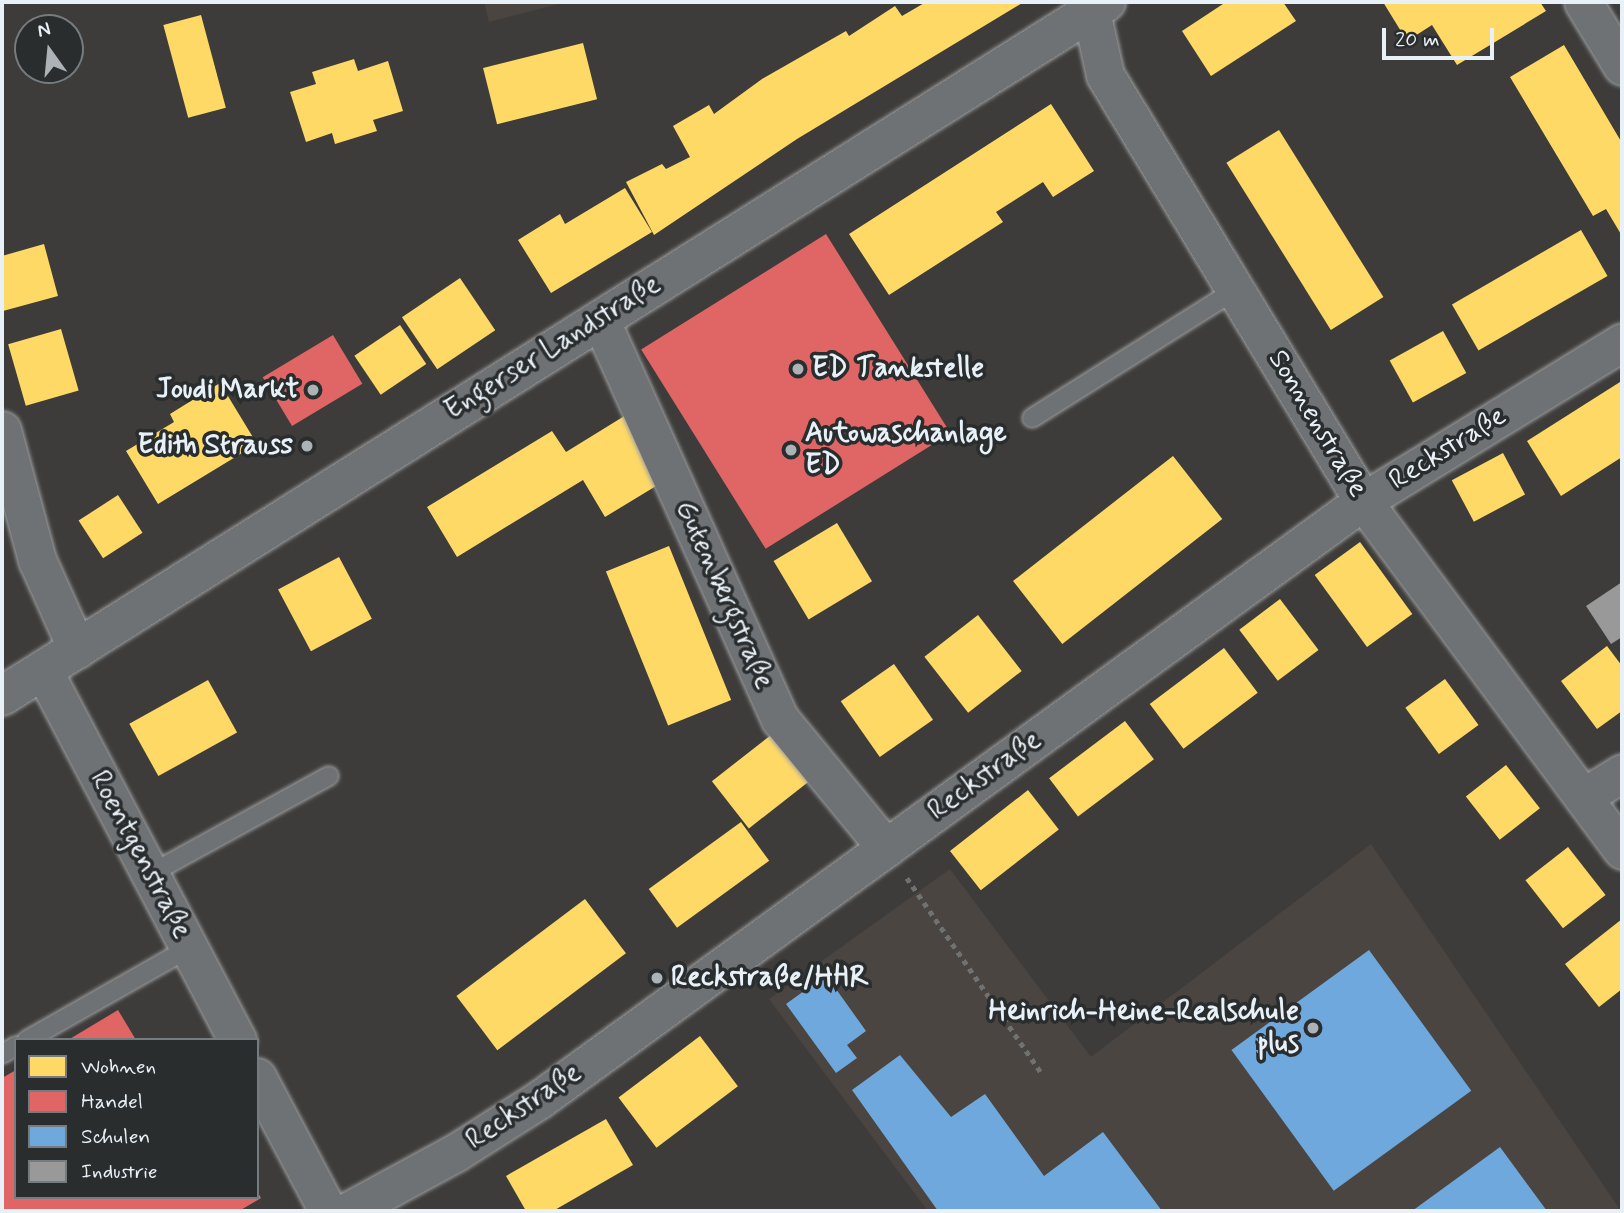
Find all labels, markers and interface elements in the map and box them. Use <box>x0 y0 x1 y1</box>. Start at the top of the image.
north arrow <box>14 14 84 84</box>
scale bar <box>1386 14 1498 58</box>
text: N <box>35 16 53 44</box>
text: 20 m <box>1395 26 1440 54</box>
street label: Engerser Landstraße <box>438 267 668 429</box>
street label: Sonnenstraße <box>1260 344 1374 504</box>
place label: ED Tankstelle <box>812 352 972 386</box>
marker: ED Tankstelle <box>790 361 806 377</box>
place label: Joudi Markt <box>153 373 299 407</box>
marker: Joudi Markt <box>305 382 321 398</box>
street label: Reckstraße <box>1383 400 1513 498</box>
place label: Autowaschanlage ED <box>805 417 1007 483</box>
place label: Edith Strauss <box>138 429 293 463</box>
marker: Edith Strauss <box>299 438 315 454</box>
marker: Autowaschanlage ED <box>783 442 799 458</box>
street label: Gutenbergstraße <box>667 496 781 694</box>
street label: Reckstraße <box>922 724 1048 828</box>
street label: Roentgenstraße <box>82 765 198 945</box>
place label: Reckstraße/HHR <box>671 961 869 995</box>
marker: Reckstraße/HHR <box>649 970 665 986</box>
place label: Heinrich-Heine-Realschule plus <box>988 995 1299 1061</box>
marker: Heinrich-Heine-Realschule plus <box>1305 1020 1321 1036</box>
legend <box>14 1038 259 1199</box>
text: Wohnen <box>81 1053 156 1081</box>
street label: Reckstraße <box>460 1056 588 1158</box>
text: Handel <box>81 1088 143 1116</box>
text: Schulen <box>81 1123 150 1151</box>
text: Industrie <box>81 1158 157 1186</box>

